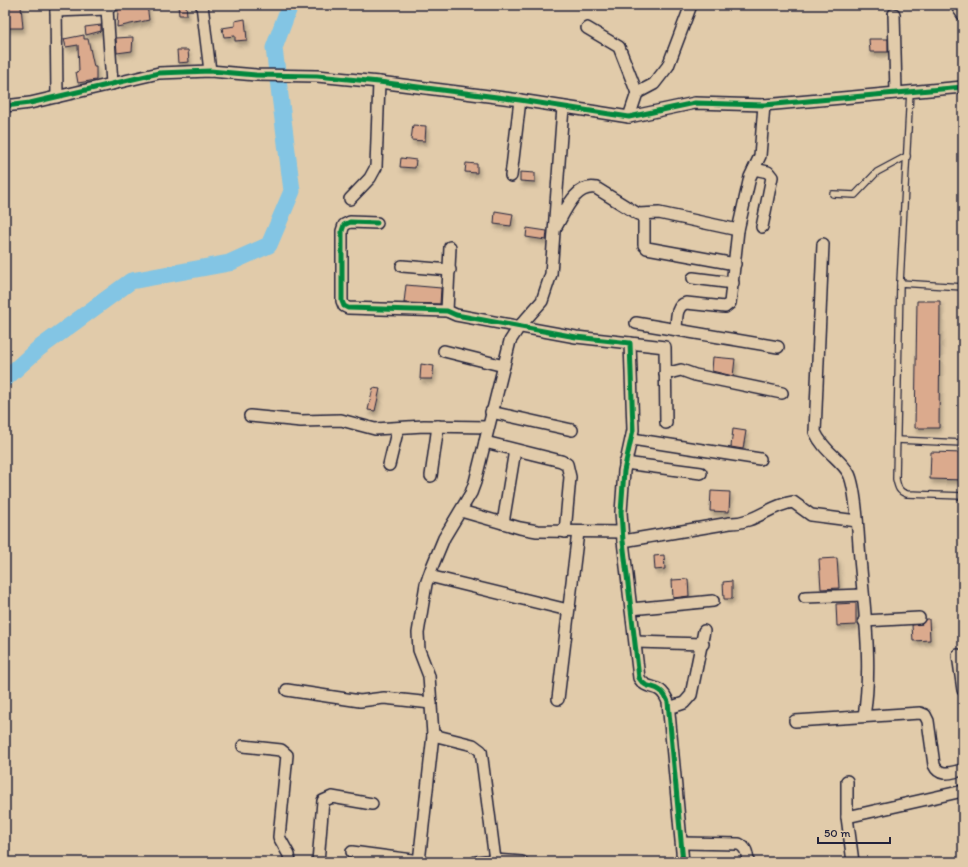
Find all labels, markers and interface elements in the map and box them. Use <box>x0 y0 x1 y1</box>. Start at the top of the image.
scale bar <box>818 819 890 845</box>
text: 50 m <box>824 826 850 840</box>

